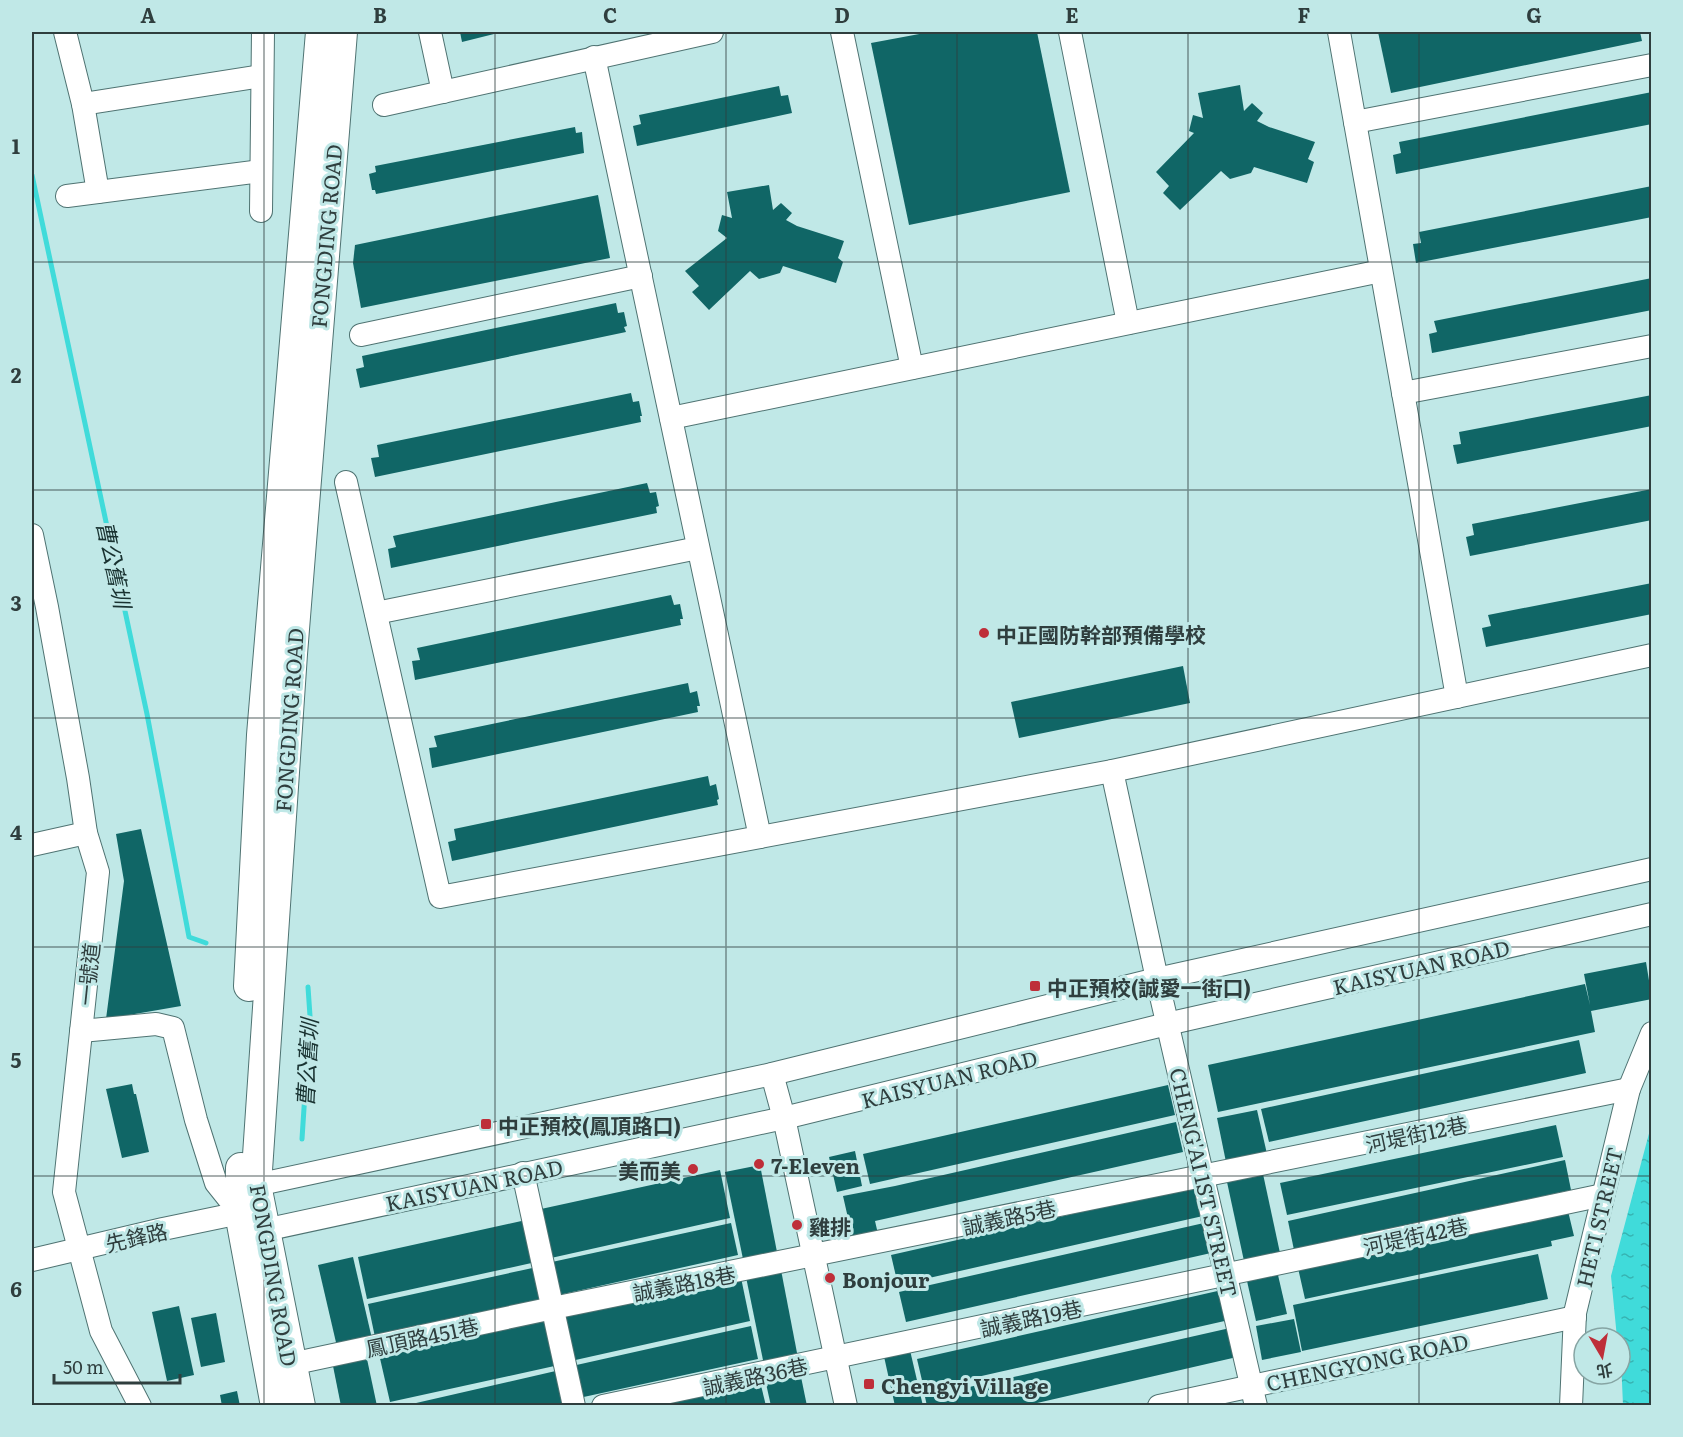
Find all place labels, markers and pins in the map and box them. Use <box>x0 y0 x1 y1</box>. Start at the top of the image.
place label: 中正國防幹部預備學校 <box>996 618 1206 649</box>
marker: 中正國防幹部預備學校 <box>977 626 991 640</box>
place label: 中正預校(誠愛一街口) <box>1047 971 1251 1002</box>
marker: 中正預校(誠愛一街口) <box>1028 979 1042 993</box>
place label: 中正預校(鳳頂路口) <box>498 1109 681 1140</box>
marker: 中正預校(鳳頂路口) <box>479 1117 493 1131</box>
place label: 7-Eleven <box>771 1149 860 1180</box>
place label: 美而美 <box>618 1154 681 1185</box>
marker: 7-Eleven <box>752 1157 766 1171</box>
marker: 美而美 <box>686 1162 700 1176</box>
place label: 雞排 <box>809 1210 851 1241</box>
marker: 雞排 <box>790 1218 804 1232</box>
place label: Bonjour <box>842 1263 930 1294</box>
marker: Bonjour <box>823 1271 837 1285</box>
place label: Chengyi Village <box>881 1369 1049 1400</box>
marker: Chengyi Village <box>862 1377 876 1391</box>

